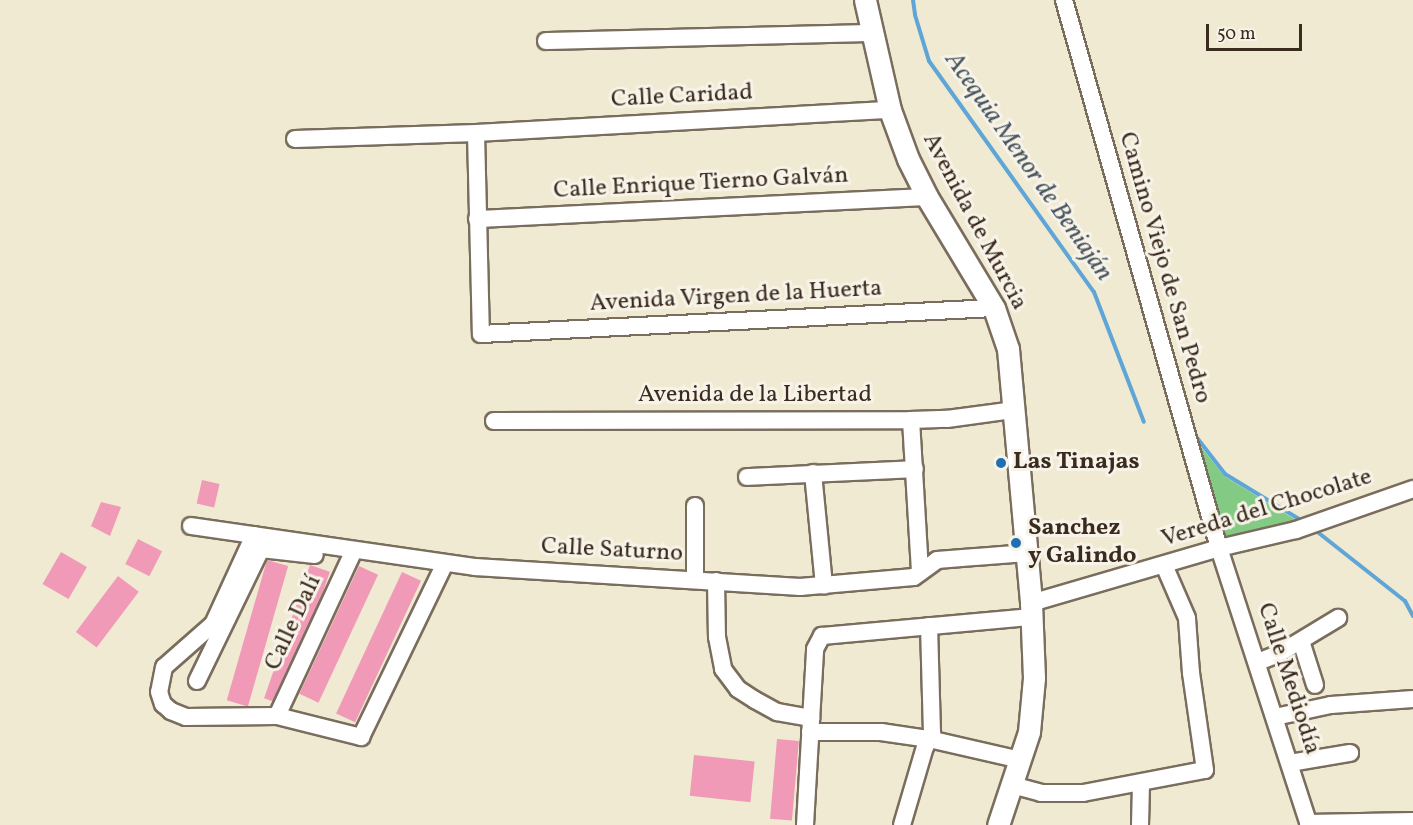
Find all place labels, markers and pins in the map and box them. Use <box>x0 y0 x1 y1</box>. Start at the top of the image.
place label: Las Tinajas <box>1013 449 1140 477</box>
marker: Las Tinajas <box>994 456 1008 470</box>
place label: Sanchez y Galindo <box>1028 515 1137 571</box>
marker: Sanchez y Galindo <box>1009 536 1023 550</box>

